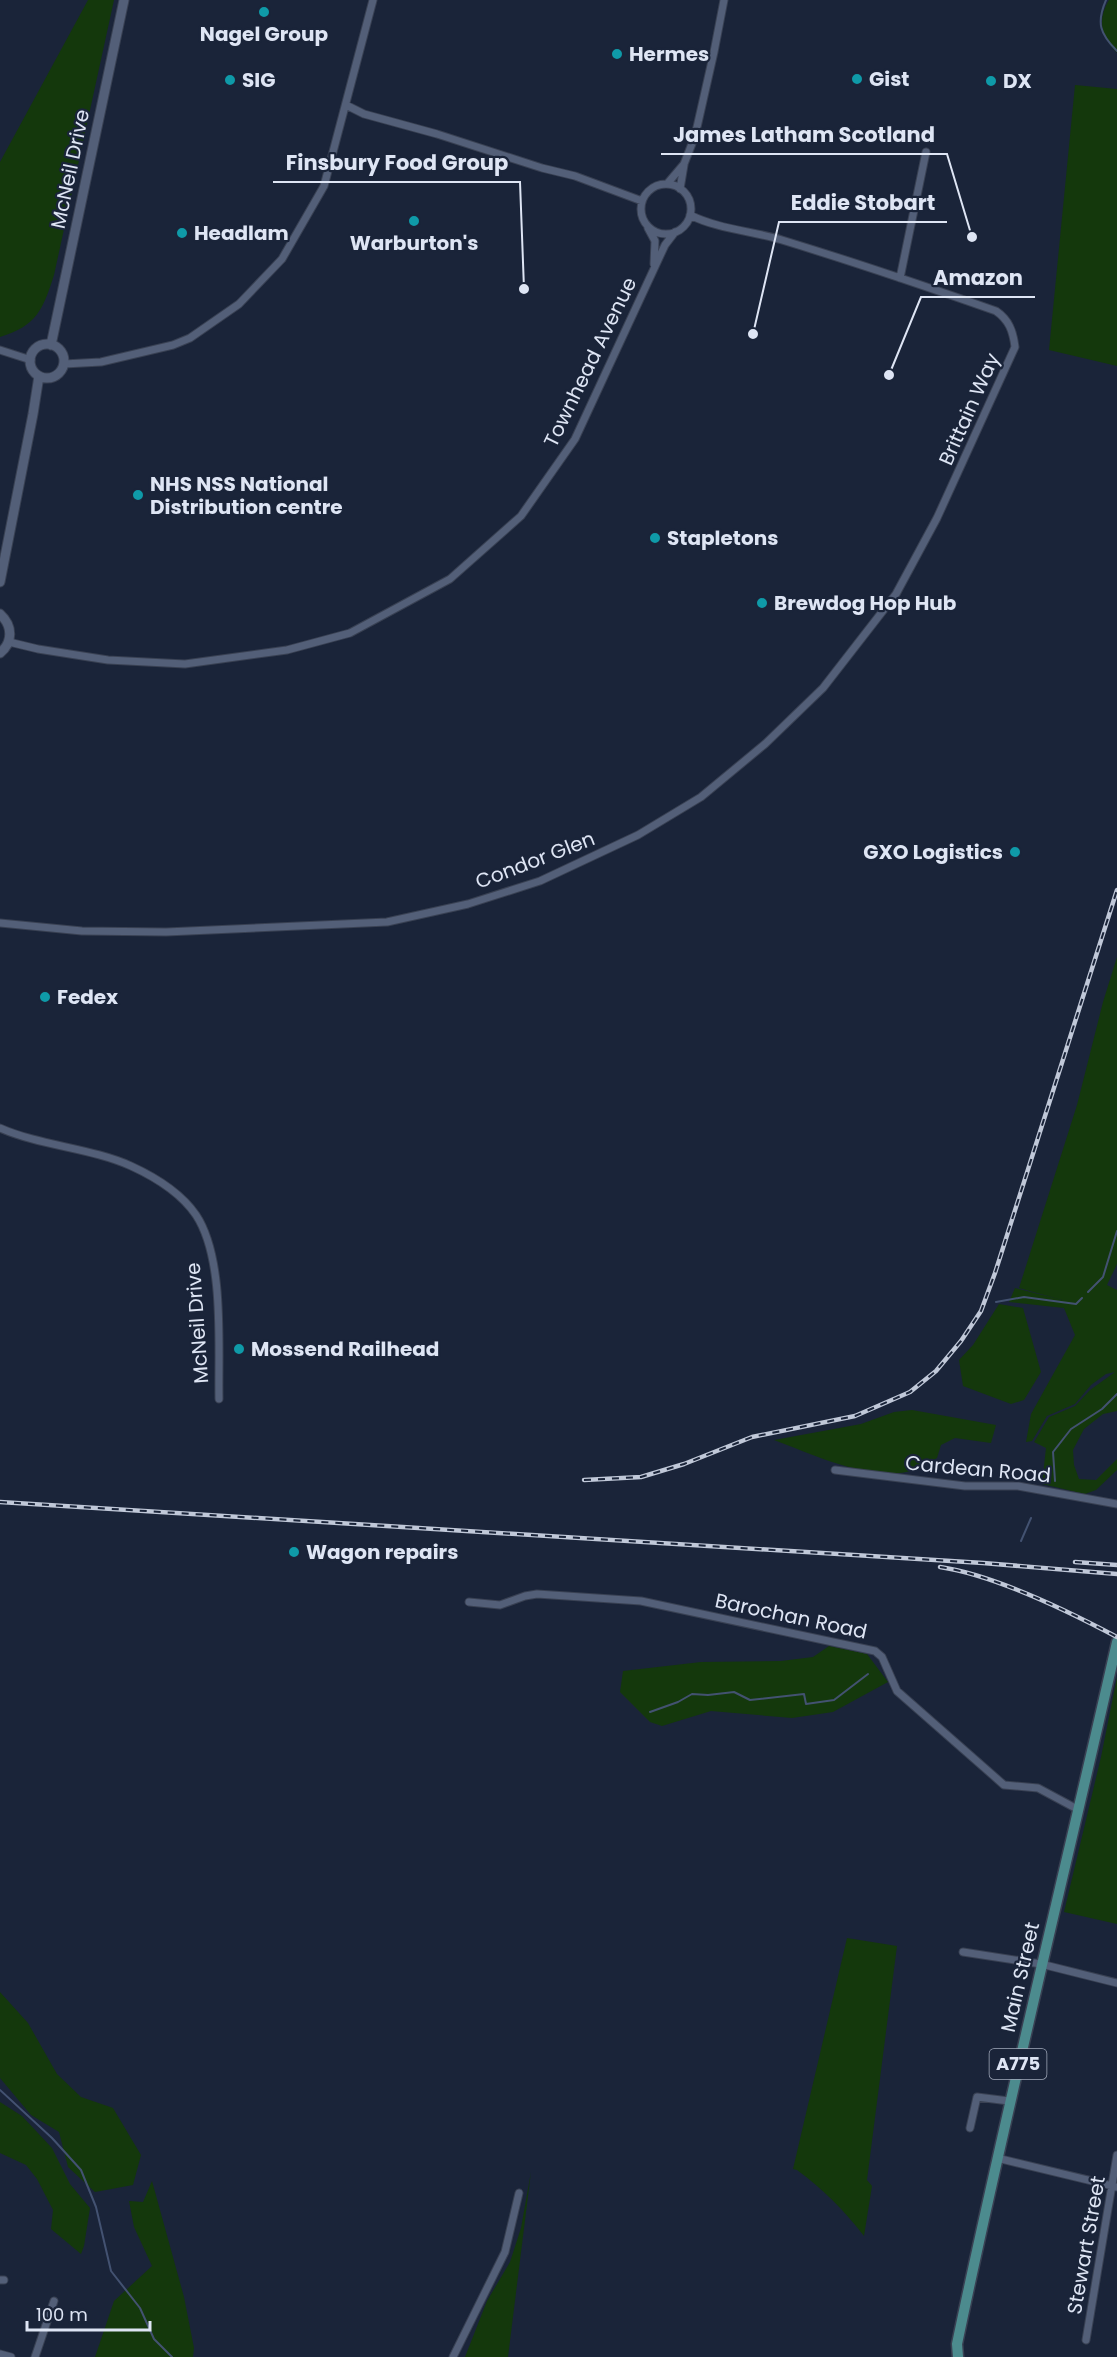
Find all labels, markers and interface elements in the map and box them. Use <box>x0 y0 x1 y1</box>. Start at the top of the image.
marker: Nagel Group <box>257 5 271 19</box>
place label: Nagel Group <box>200 20 329 48</box>
place label: Hermes <box>629 40 709 68</box>
marker: Hermes <box>610 47 624 61</box>
place label: Gist <box>869 65 909 93</box>
place label: SIG <box>242 66 275 94</box>
place label: DX <box>1003 67 1032 95</box>
marker: Gist <box>850 72 864 86</box>
marker: SIG <box>223 73 237 87</box>
marker: DX <box>984 74 998 88</box>
street label: McNeil Drive <box>44 107 96 231</box>
callout: James Latham Scotland <box>661 115 947 154</box>
text: James Latham Scotland <box>673 120 935 149</box>
callout: Finsbury Food Group <box>273 143 520 182</box>
text: Finsbury Food Group <box>286 148 508 177</box>
callout: Eddie Stobart <box>779 183 947 222</box>
text: Eddie Stobart <box>791 188 935 217</box>
marker: Warburton's <box>407 214 421 228</box>
place label: Headlam <box>194 219 289 247</box>
marker: Headlam <box>175 226 189 240</box>
place label: Warburton's <box>350 229 478 257</box>
callout: Amazon <box>921 258 1035 297</box>
text: Amazon <box>933 263 1023 292</box>
street label: Townhead Avenue <box>537 272 643 452</box>
street label: Brittain Way <box>932 348 1006 470</box>
place label: NHS NSS National Distribution centre <box>150 470 343 521</box>
marker: NHS NSS National Distribution centre <box>131 488 145 502</box>
place label: Stapletons <box>667 524 778 552</box>
marker: Stapletons <box>648 531 662 545</box>
place label: Brewdog Hop Hub <box>774 589 957 617</box>
marker: Brewdog Hop Hub <box>755 596 769 610</box>
street label: Condor Glen <box>471 824 599 896</box>
place label: GXO Logistics <box>863 838 1003 866</box>
marker: GXO Logistics <box>1008 845 1022 859</box>
place label: Fedex <box>57 983 118 1011</box>
marker: Fedex <box>38 990 52 1004</box>
street label: McNeil Drive <box>179 1262 215 1384</box>
place label: Mossend Railhead <box>251 1335 439 1363</box>
marker: Mossend Railhead <box>232 1342 246 1356</box>
street label: Cardean Road <box>904 1449 1052 1489</box>
place label: Wagon repairs <box>306 1538 458 1566</box>
marker: Wagon repairs <box>287 1545 301 1559</box>
street label: Barochan Road <box>712 1586 870 1646</box>
street label: Main Street <box>994 1919 1046 2035</box>
road number: A775 <box>990 2049 1046 2079</box>
street label: Stewart Street <box>1060 2174 1112 2316</box>
scale bar <box>27 2294 150 2332</box>
text: 100 m <box>36 2302 88 2327</box>

